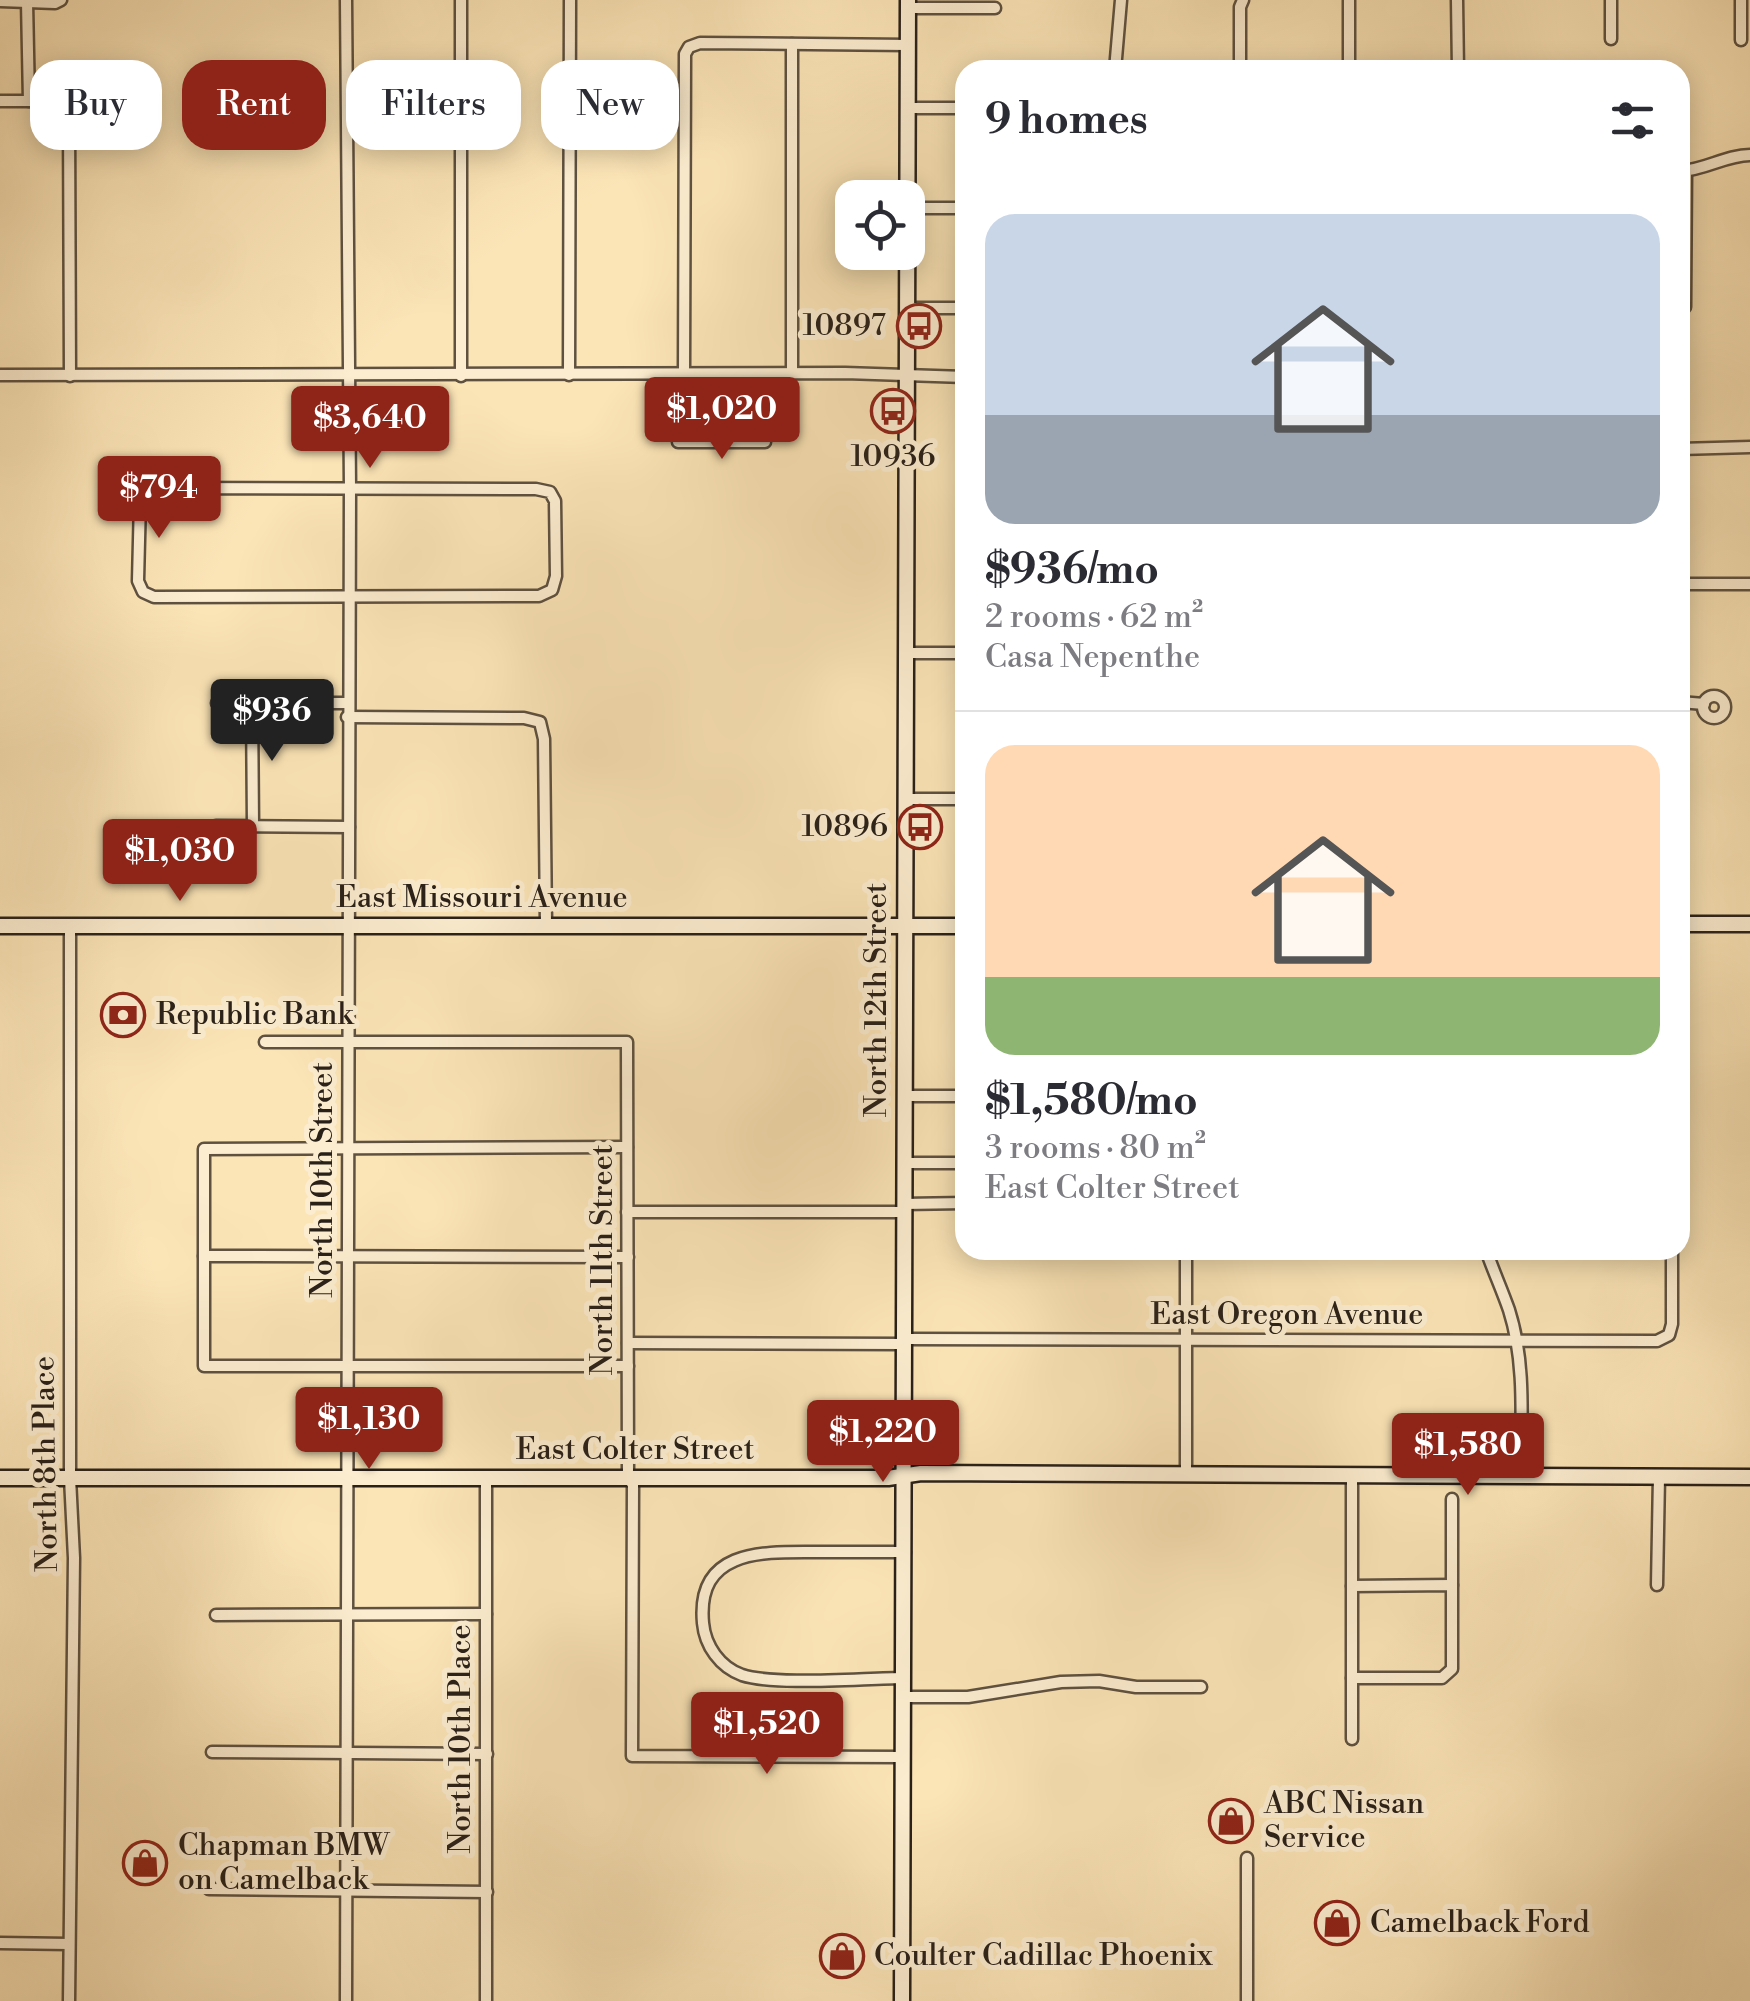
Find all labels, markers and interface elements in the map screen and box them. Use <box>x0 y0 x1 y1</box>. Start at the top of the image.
chip: Buy <box>30 60 162 150</box>
chip: Rent <box>182 60 326 150</box>
chip: Filters <box>346 60 521 150</box>
chip: New <box>541 60 679 150</box>
icon: filters <box>1605 93 1660 148</box>
text: 9 homes <box>985 94 1148 147</box>
map controls <box>835 180 925 270</box>
button: locate <box>835 180 925 270</box>
icon: home <box>1233 279 1413 459</box>
bus stop icon: 10897 <box>896 303 942 349</box>
place label: 10897 <box>802 307 886 345</box>
pin: $1,020 <box>641 377 803 462</box>
pin: $3,640 <box>289 386 451 471</box>
bus stop icon: 10936 <box>870 388 916 434</box>
text: $1,020 <box>667 389 777 429</box>
text: $3,640 <box>313 398 427 438</box>
place label: 10936 <box>851 438 935 476</box>
pin: $794 <box>100 456 218 541</box>
text: $794 <box>120 468 198 508</box>
text: $936/mo <box>985 544 1159 597</box>
text: 2 rooms · 62 m² <box>985 597 1203 637</box>
text: Casa Nepenthe <box>985 637 1200 677</box>
pin: $936 <box>213 679 331 764</box>
text: $936 <box>233 691 311 731</box>
bus stop icon: 10896 <box>897 804 943 850</box>
place label: 10896 <box>801 808 888 846</box>
icon: home <box>1233 810 1413 990</box>
pin: $1,030 <box>99 819 261 904</box>
text: $1,030 <box>125 831 235 871</box>
street label: East Missouri Avenue <box>336 879 628 917</box>
street label: North 12th Street <box>858 882 896 1117</box>
bank icon: Republic Bank <box>100 992 146 1038</box>
place label: Republic Bank <box>156 996 354 1034</box>
street label: North 10th Street <box>304 1062 342 1298</box>
text: $1,580/mo <box>985 1075 1198 1128</box>
text: 3 rooms · 80 m² <box>985 1128 1206 1168</box>
street label: North 11th Street <box>584 1144 622 1376</box>
text: East Colter Street <box>985 1168 1240 1208</box>
street label: East Oregon Avenue <box>1151 1296 1423 1334</box>
street label: North 8th Place <box>25 1356 67 1572</box>
pin: $1,130 <box>288 1387 450 1472</box>
text: $1,130 <box>318 1399 420 1439</box>
pin: $1,220 <box>802 1400 964 1485</box>
text: $1,220 <box>829 1412 937 1452</box>
pin: $1,580 <box>1387 1413 1549 1498</box>
text: $1,580 <box>1414 1425 1522 1465</box>
street label: East Colter Street <box>516 1431 755 1469</box>
street label: North 10th Place <box>442 1624 480 1854</box>
pin: $1,520 <box>686 1692 848 1777</box>
text: $1,520 <box>713 1704 821 1744</box>
place label: ABC Nissan Service <box>1263 1785 1424 1857</box>
shop icon: ABC Nissan Service <box>1208 1798 1254 1844</box>
place label: Chapman BMW on Camelback <box>178 1827 390 1899</box>
shop icon: Chapman BMW on Camelback <box>122 1840 168 1886</box>
shop icon: Camelback Ford <box>1314 1900 1360 1946</box>
place label: Camelback Ford <box>1370 1904 1590 1942</box>
shop icon: Coulter Cadillac Phoenix <box>819 1933 865 1979</box>
place label: Coulter Cadillac Phoenix <box>874 1937 1213 1975</box>

